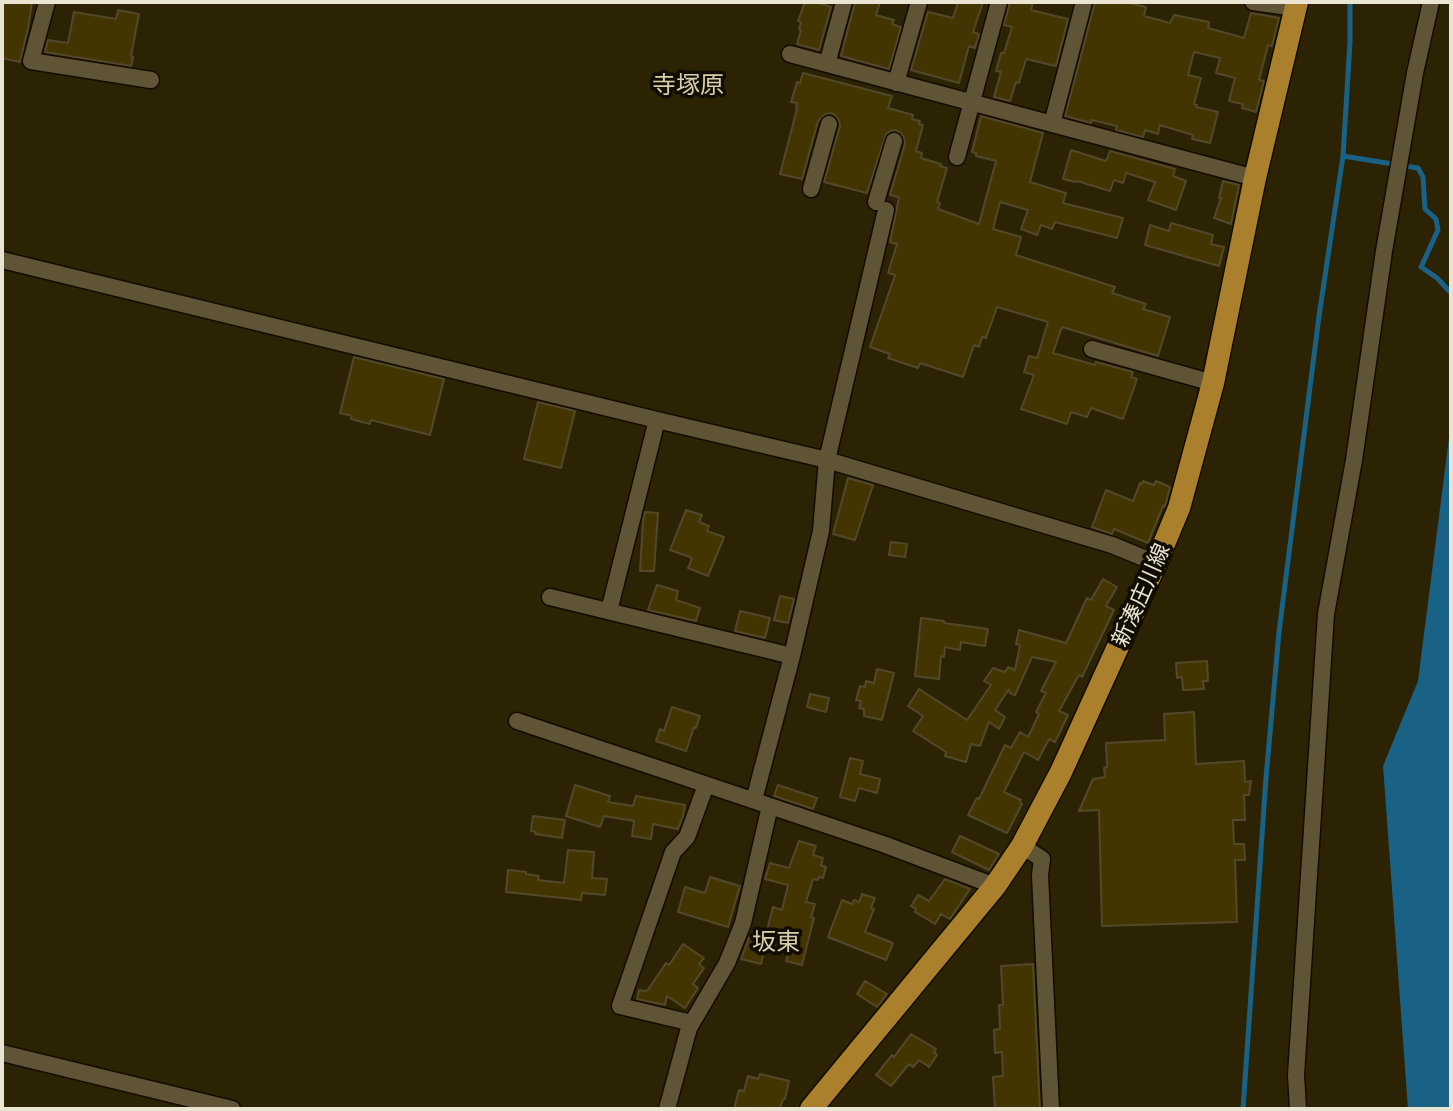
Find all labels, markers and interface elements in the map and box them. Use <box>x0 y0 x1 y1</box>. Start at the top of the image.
district label: 寺塚原 <box>652 71 724 99</box>
street label: 新湊庄川線 <box>1107 539 1175 651</box>
district label: 坂東 <box>752 928 800 956</box>

